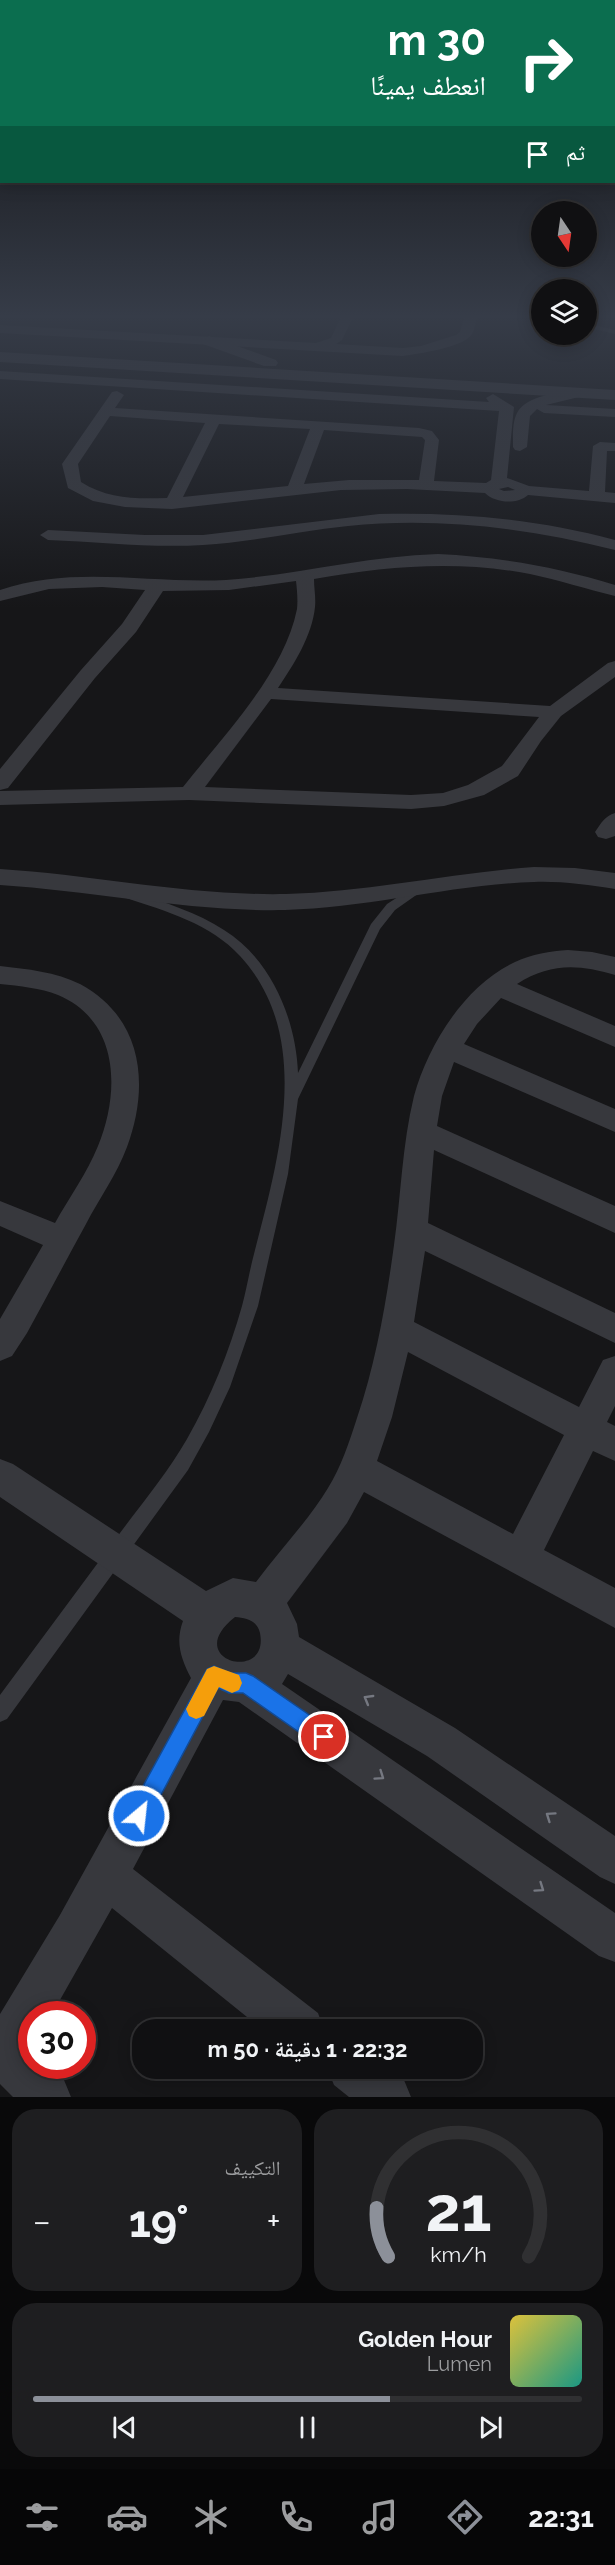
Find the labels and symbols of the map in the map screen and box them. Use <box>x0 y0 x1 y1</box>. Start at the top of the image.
north arrow <box>531 201 597 267</box>
one-way arrow <box>364 1695 374 1706</box>
pin <box>298 1711 349 1762</box>
one-way arrow <box>373 1769 384 1780</box>
position arrow <box>107 1784 171 1848</box>
one-way arrow <box>545 1812 556 1823</box>
one-way arrow <box>533 1881 544 1892</box>
speed limit sign: 30 <box>18 2001 96 2079</box>

